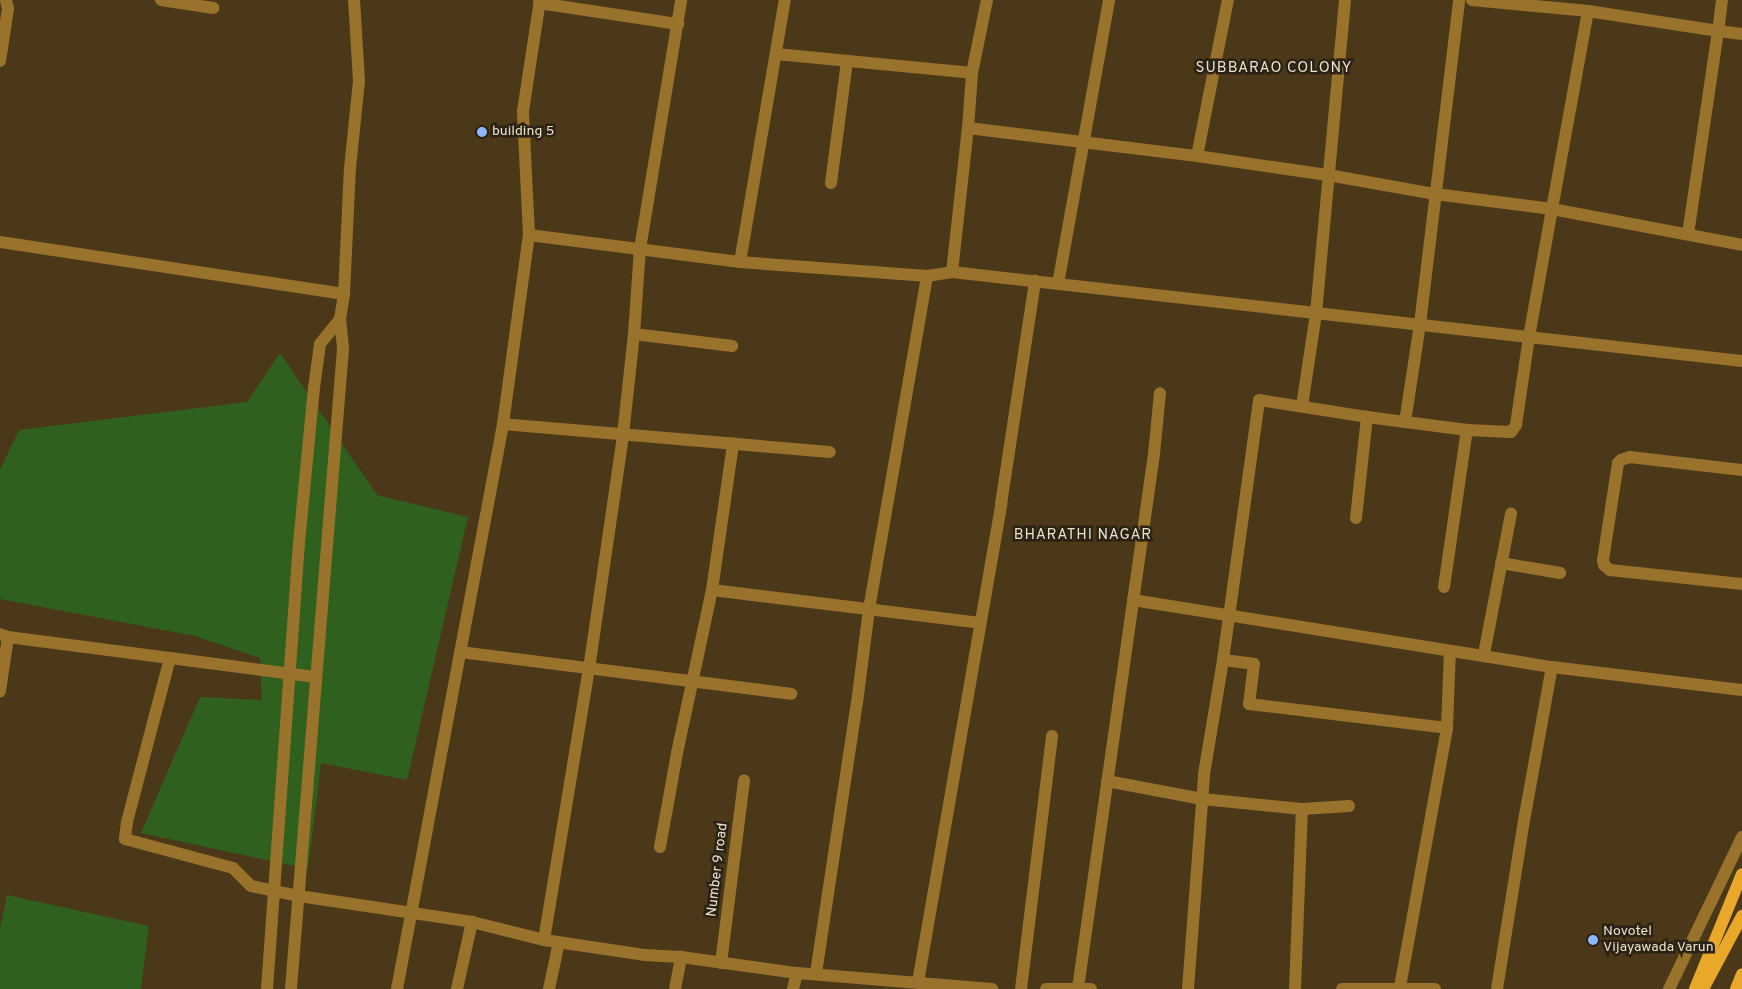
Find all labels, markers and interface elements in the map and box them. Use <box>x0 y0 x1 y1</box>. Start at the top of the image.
district label: SUBBARAO COLONY <box>1194 60 1354 78</box>
place label: building 5 <box>492 124 554 140</box>
marker: building 5 <box>476 126 488 138</box>
district label: BHARATHI NAGAR <box>1012 527 1154 545</box>
street label: Number 9 road <box>704 822 732 918</box>
place label: Novotel Vijayawada Varun <box>1603 924 1714 956</box>
marker: Novotel Vijayawada Varun <box>1587 934 1599 946</box>

